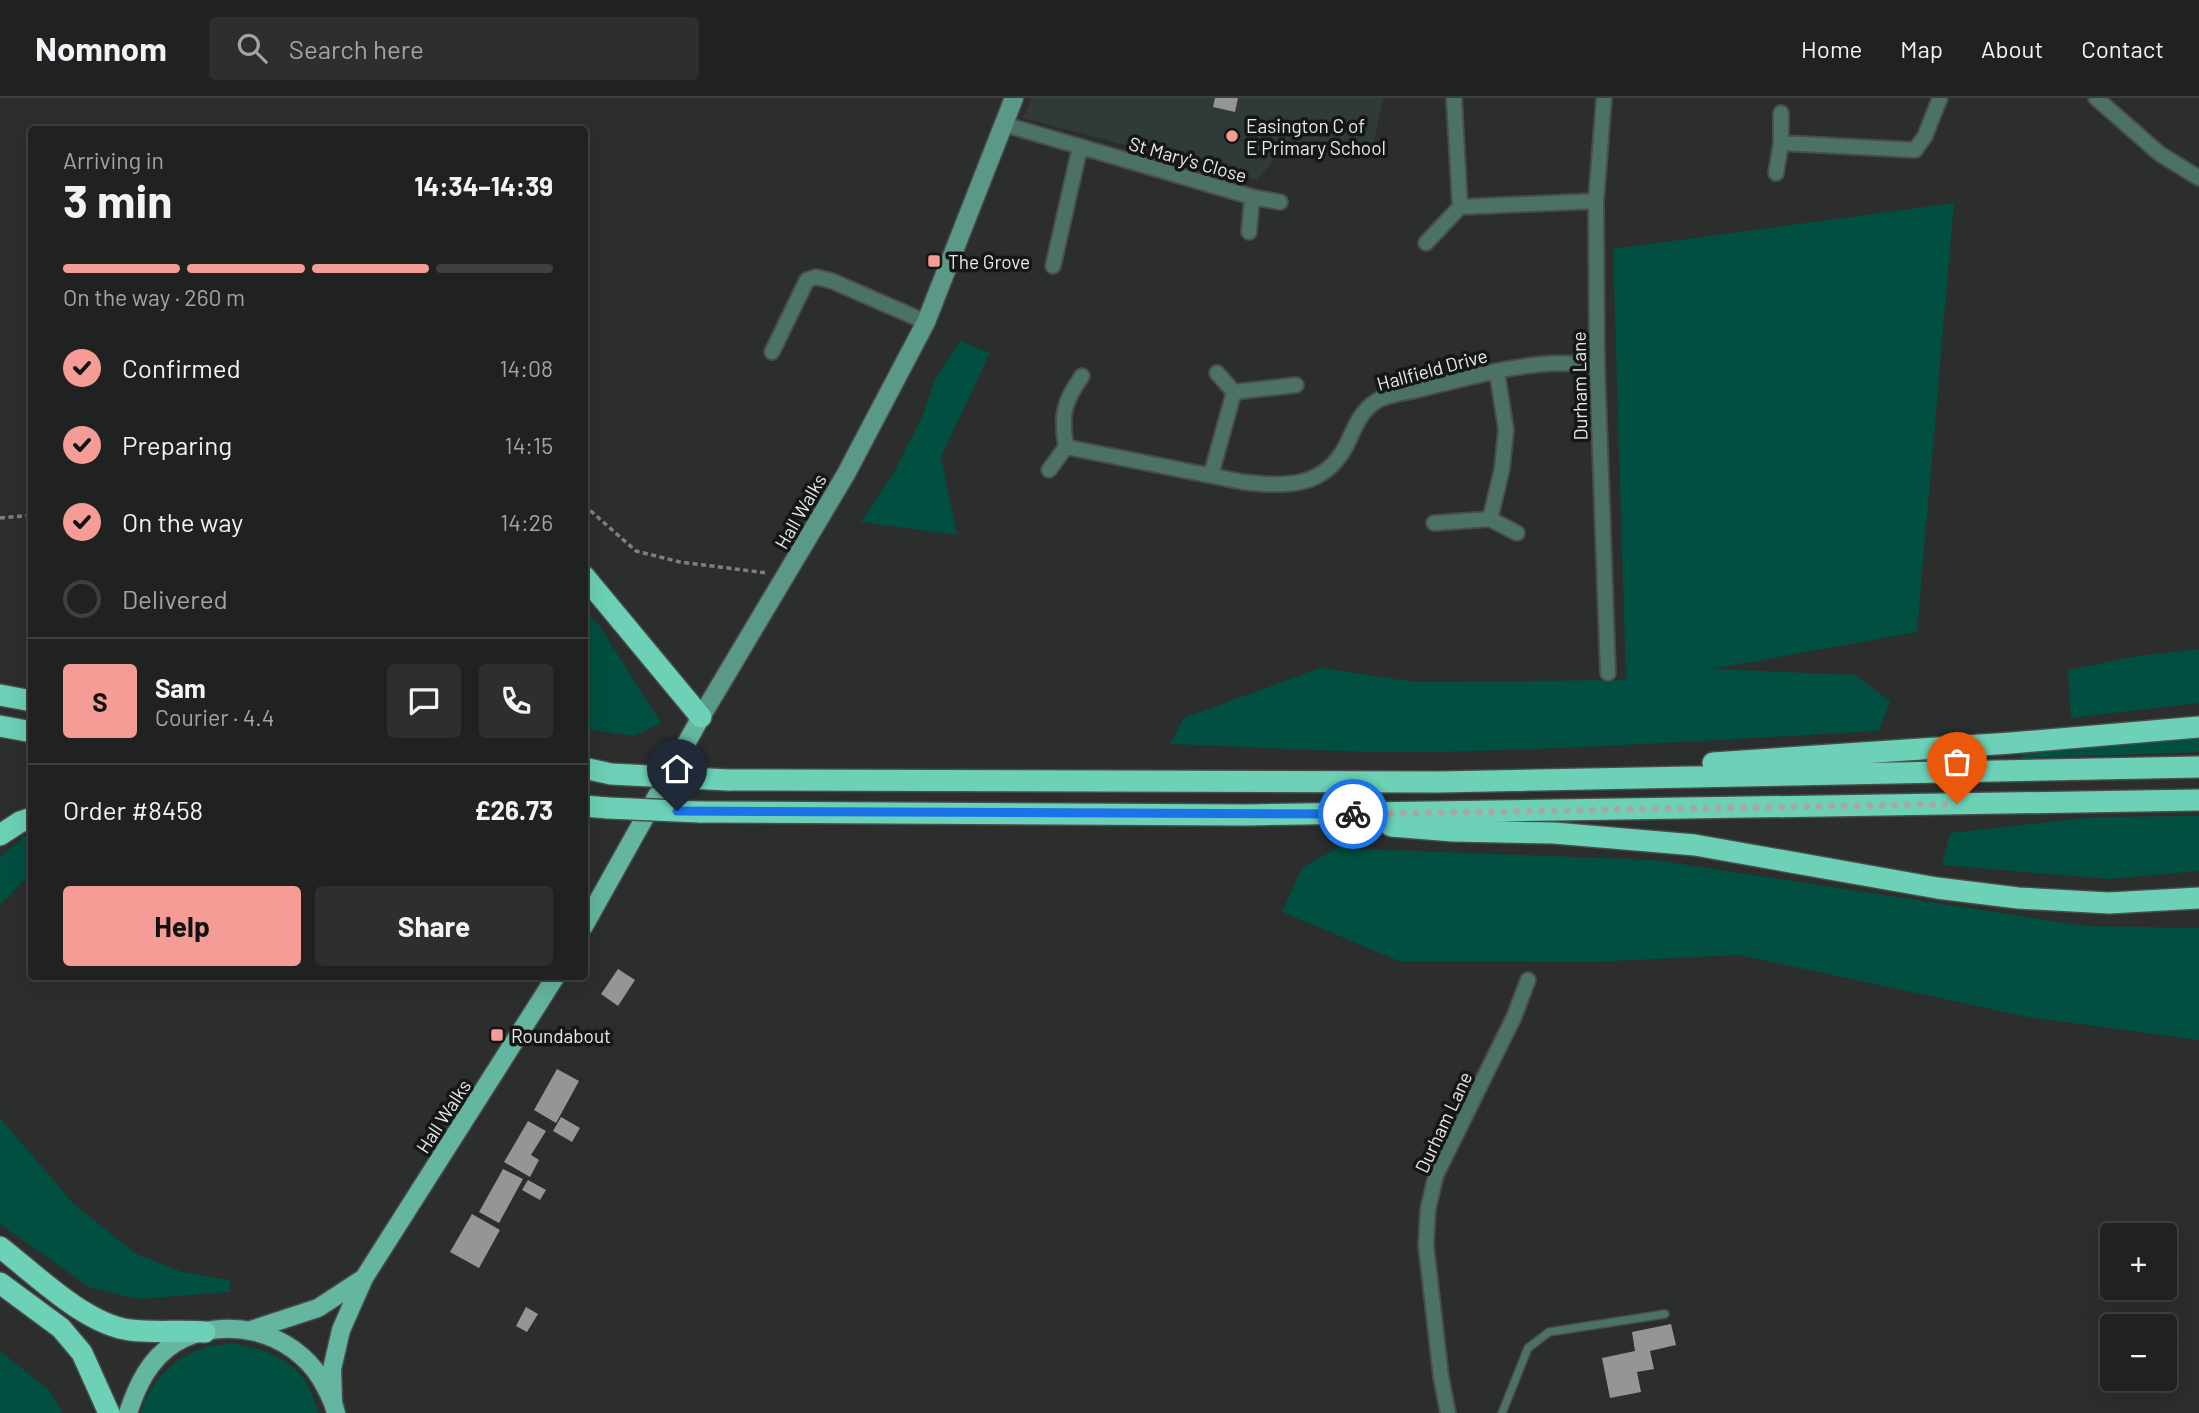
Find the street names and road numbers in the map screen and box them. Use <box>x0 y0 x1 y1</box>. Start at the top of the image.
street label: St Mary's Close <box>1126 131 1250 187</box>
street label: Durham Lane <box>1567 331 1591 441</box>
street label: Hallfield Drive <box>1374 343 1490 395</box>
street label: Hall Walks <box>769 469 831 553</box>
street label: Durham Lane <box>1410 1068 1476 1176</box>
street label: Hall Walks <box>411 1075 475 1157</box>

